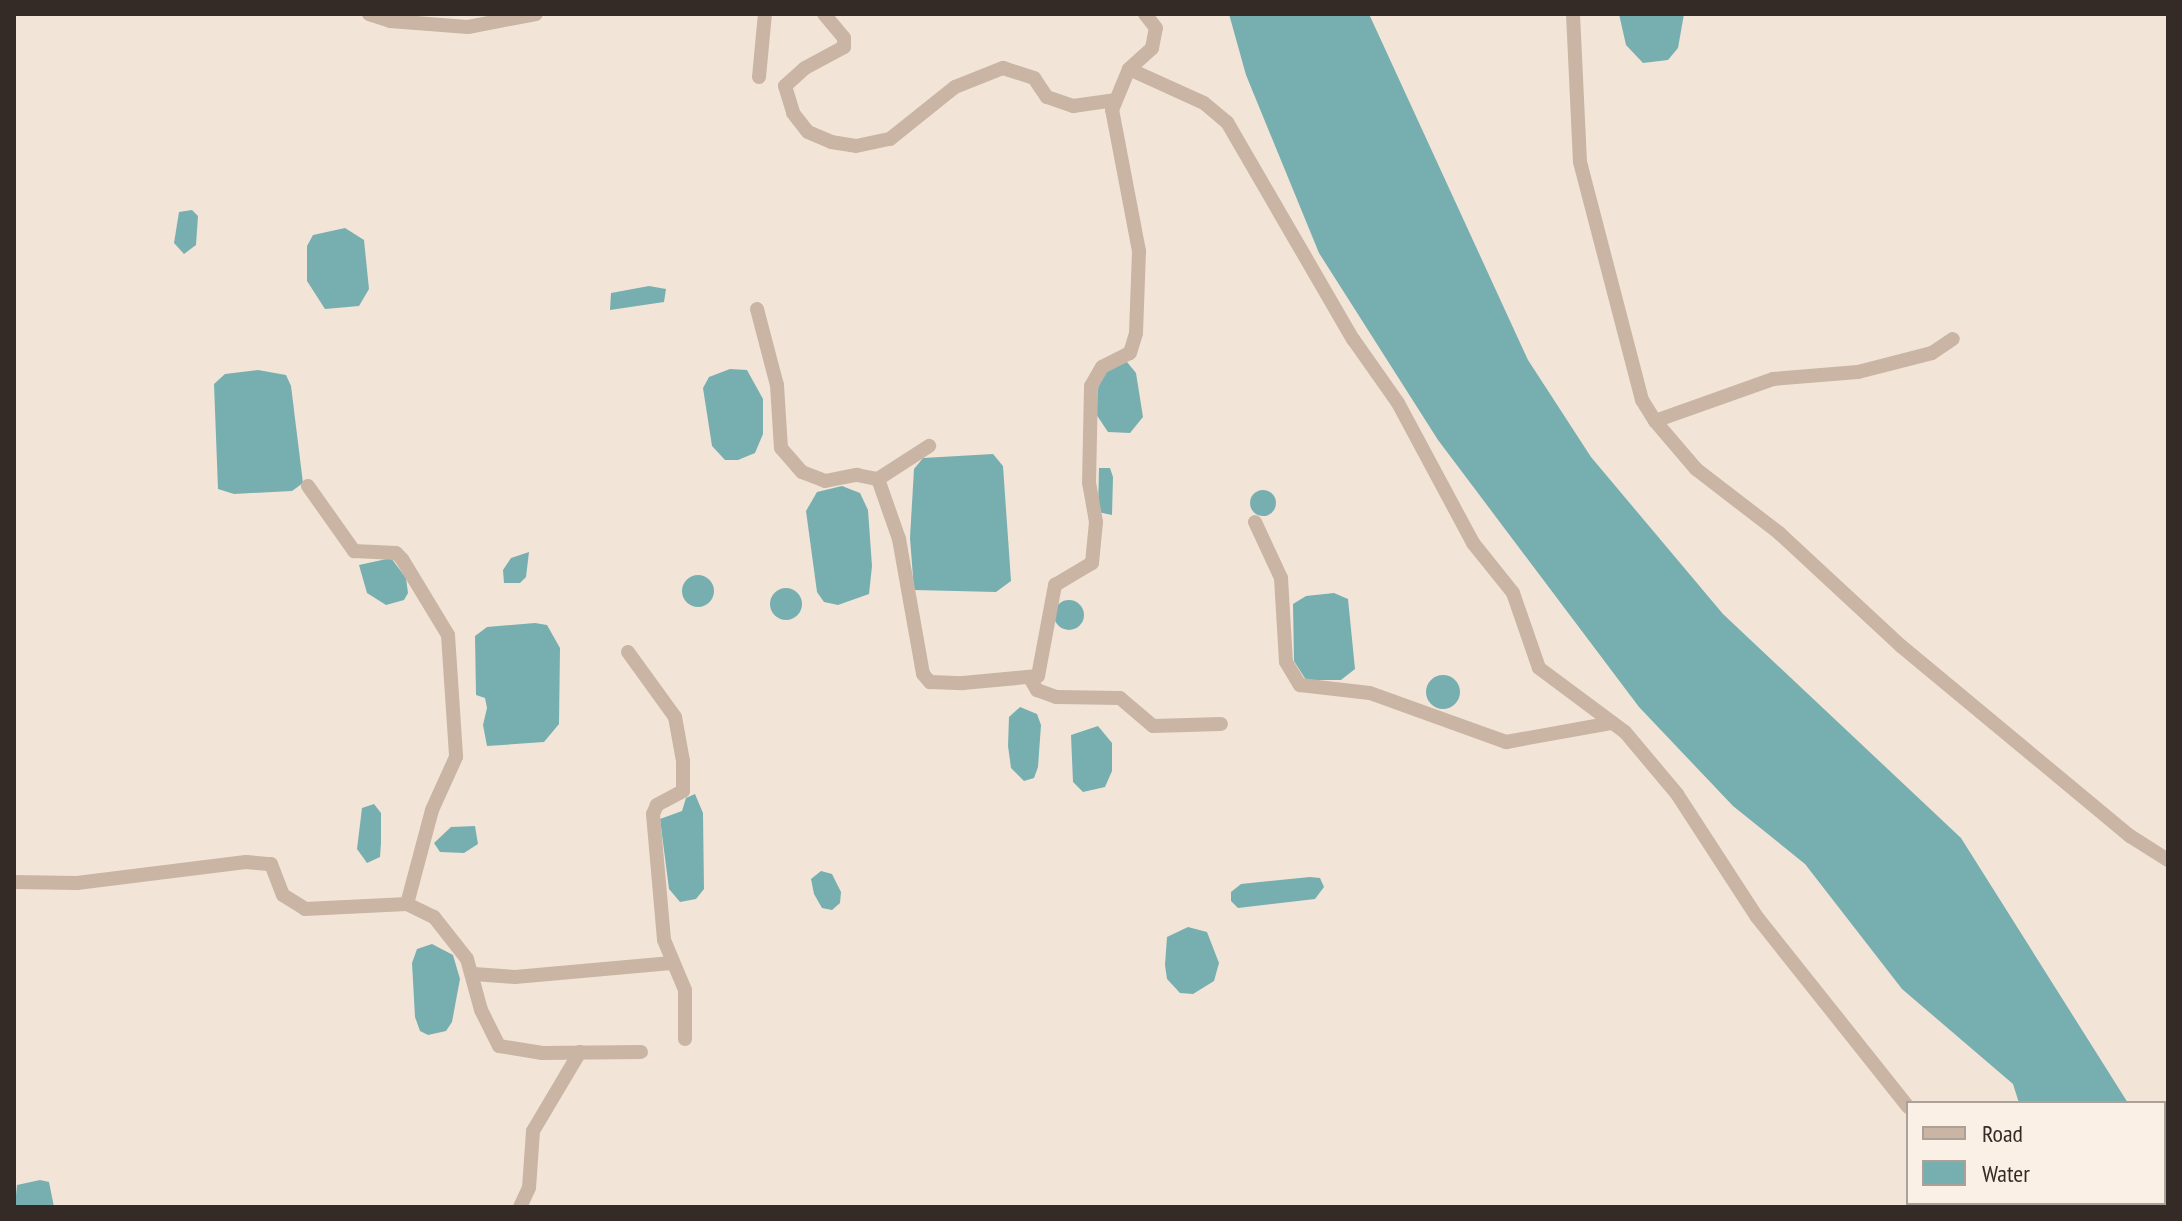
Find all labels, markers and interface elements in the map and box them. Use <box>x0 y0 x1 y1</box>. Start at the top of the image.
legend <box>1906 1101 2166 1205</box>
text: Road <box>1982 1118 2023 1149</box>
text: Water <box>1982 1158 2030 1189</box>

